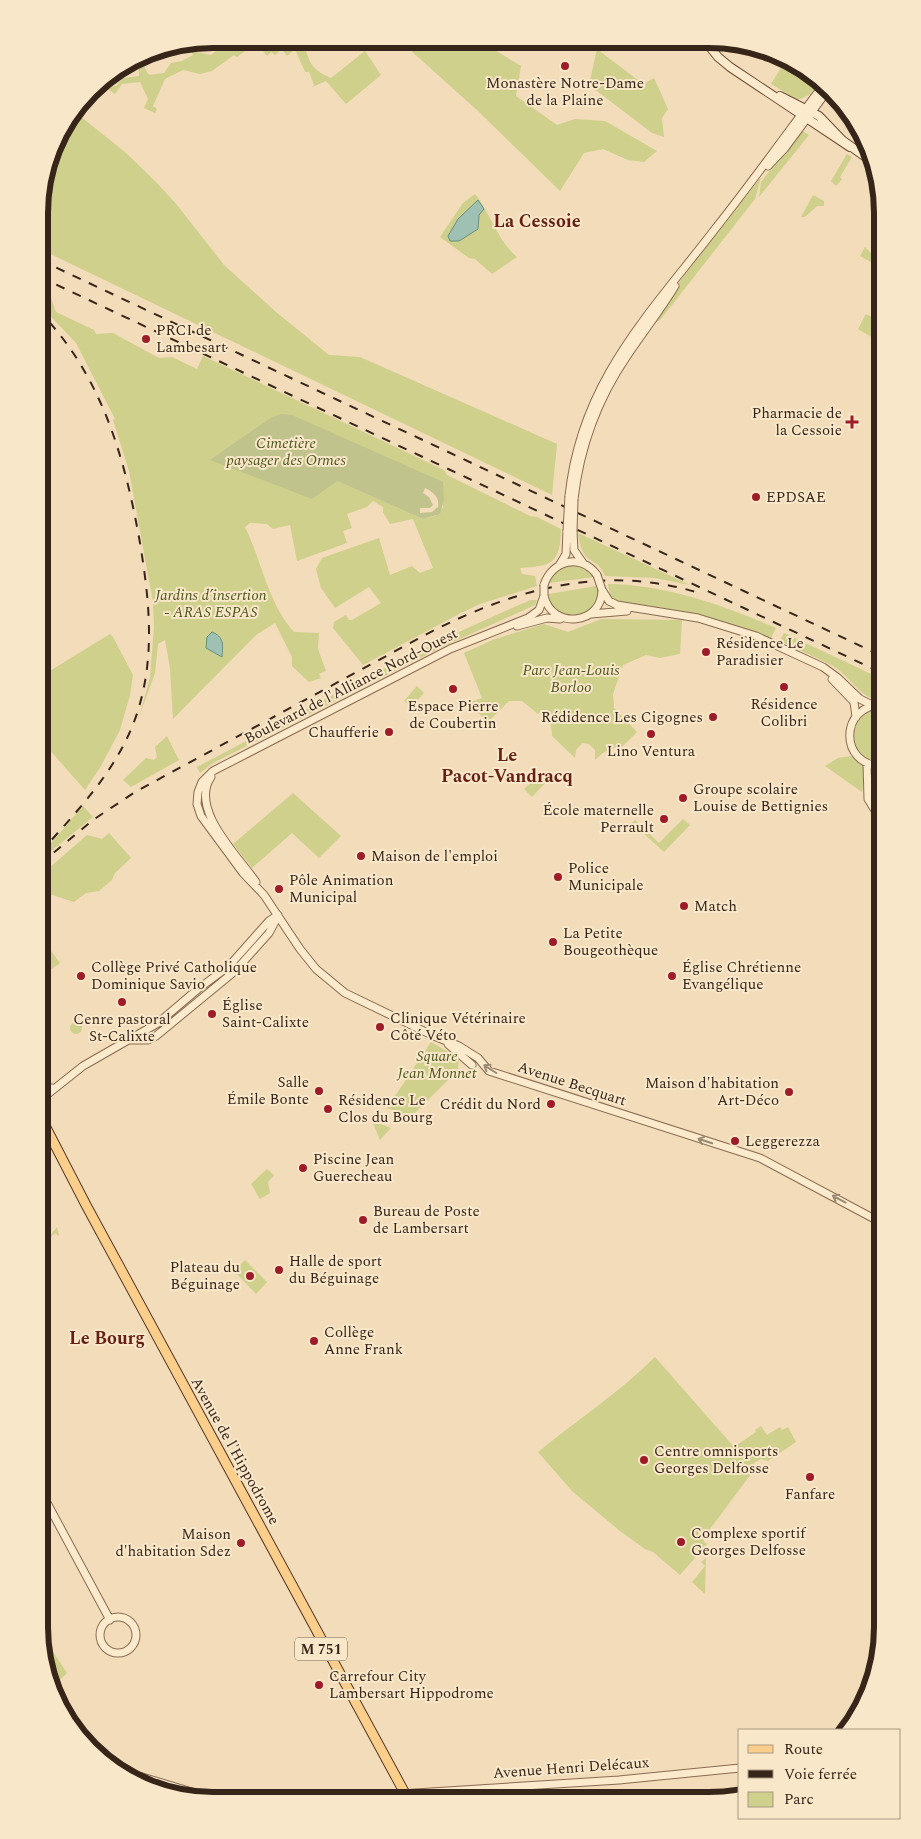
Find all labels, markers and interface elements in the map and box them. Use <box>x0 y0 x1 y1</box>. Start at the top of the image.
marker: Monastère Notre-Dame de la Plaine <box>559 60 571 72</box>
place label: Monastère Notre-Dame de la Plaine <box>486 72 644 112</box>
district label: La Cessoie <box>493 208 581 235</box>
place label: PRCI de Lambesart <box>156 319 226 359</box>
marker: PRCI de Lambesart <box>140 333 152 345</box>
place label: Pharmacie de la Cessoie <box>752 402 842 442</box>
marker: Pharmacie de la Cessoie <box>846 416 858 428</box>
park label: Cimetière paysager des Ormes <box>225 432 346 472</box>
place label: EPDSAE <box>766 486 826 509</box>
marker: EPDSAE <box>750 491 762 503</box>
park label: Jardins d’insertion - ARAS ESPAS <box>154 584 267 624</box>
street label: Boulevard de l'Alliance Nord-Ouest <box>240 622 462 750</box>
place label: Résidence Le Paradisier <box>716 632 804 672</box>
marker: Résidence Le Paradisier <box>700 646 712 658</box>
park label: Parc Jean-Louis Borloo <box>522 659 620 699</box>
marker: Résidence Colibri <box>778 681 790 693</box>
marker: Espace Pierre de Coubertin <box>447 683 459 695</box>
place label: Résidence Colibri <box>750 693 818 733</box>
place label: Espace Pierre de Coubertin <box>407 695 499 735</box>
place label: Rédidence Les Cigognes <box>541 706 703 729</box>
marker: Rédidence Les Cigognes <box>707 711 719 723</box>
place label: Chaufferie <box>308 721 379 744</box>
marker: Chaufferie <box>383 726 395 738</box>
marker: Lino Ventura <box>645 728 657 740</box>
place label: Lino Ventura <box>607 740 696 763</box>
district label: Le Pacot-Vandracq <box>441 742 573 790</box>
place label: Groupe scolaire Louise de Bettignies <box>693 778 828 818</box>
marker: Groupe scolaire Louise de Bettignies <box>677 792 689 804</box>
place label: École maternelle Perrault <box>543 799 654 839</box>
marker: École maternelle Perrault <box>658 813 670 825</box>
place label: Maison de l'emploi <box>371 845 498 868</box>
marker: Maison de l'emploi <box>355 850 367 862</box>
place label: Police Municipale <box>568 857 644 897</box>
place label: Pôle Animation Municipal <box>289 869 394 909</box>
marker: Police Municipale <box>552 871 564 883</box>
marker: Pôle Animation Municipal <box>273 883 285 895</box>
place label: Match <box>694 895 737 918</box>
marker: Match <box>678 900 690 912</box>
place label: La Petite Bougeothèque <box>563 922 658 962</box>
marker: La Petite Bougeothèque <box>547 936 559 948</box>
place label: Collège Privé Catholique Dominique Savio <box>91 956 257 996</box>
place label: Église Chrétienne Evangélique <box>682 956 801 996</box>
marker: Collège Privé Catholique Dominique Savio <box>75 970 87 982</box>
marker: Église Chrétienne Evangélique <box>666 970 678 982</box>
place label: Église Saint-Calixte <box>222 994 309 1034</box>
marker: Cenre pastoral St-Calixte <box>116 996 128 1008</box>
place label: Clinique Vétérinaire Côté Véto <box>390 1007 526 1047</box>
place label: Cenre pastoral St-Calixte <box>73 1008 171 1048</box>
marker: Église Saint-Calixte <box>206 1008 218 1020</box>
marker: Clinique Vétérinaire Côté Véto <box>374 1021 386 1033</box>
park label: Square Jean Monnet <box>397 1045 477 1085</box>
street label: Avenue Becquart <box>515 1056 629 1112</box>
one-way arrow <box>483 1064 497 1075</box>
place label: Salle Émile Bonte <box>227 1071 309 1111</box>
place label: Maison d'habitation Art-Déco <box>645 1072 779 1112</box>
marker: Salle Émile Bonte <box>313 1085 325 1097</box>
marker: Maison d'habitation Art-Déco <box>783 1086 795 1098</box>
place label: Résidence Le Clos du Bourg <box>338 1089 433 1129</box>
place label: Crédit du Nord <box>440 1093 541 1116</box>
marker: Crédit du Nord <box>545 1098 557 1110</box>
marker: Résidence Le Clos du Bourg <box>322 1103 334 1115</box>
place label: Leggerezza <box>745 1130 821 1153</box>
one-way arrow <box>698 1135 714 1145</box>
marker: Leggerezza <box>729 1135 741 1147</box>
place label: Piscine Jean Guerecheau <box>313 1148 395 1188</box>
marker: Piscine Jean Guerecheau <box>297 1162 309 1174</box>
one-way arrow <box>832 1194 847 1204</box>
place label: Bureau de Poste de Lambersart <box>373 1200 480 1240</box>
marker: Bureau de Poste de Lambersart <box>357 1214 369 1226</box>
place label: Halle de sport du Béguinage <box>289 1250 382 1290</box>
place label: Plateau du Béguinage <box>170 1256 240 1296</box>
marker: Halle de sport du Béguinage <box>273 1264 285 1276</box>
marker: Plateau du Béguinage <box>244 1270 256 1282</box>
place label: Collège Anne Frank <box>324 1321 403 1361</box>
district label: Le Bourg <box>69 1325 145 1352</box>
marker: Collège Anne Frank <box>308 1335 320 1347</box>
street label: Avenue de l'Hippodrome <box>185 1373 285 1529</box>
place label: Centre omnisports Georges Delfosse <box>654 1440 779 1480</box>
marker: Centre omnisports Georges Delfosse <box>638 1454 650 1466</box>
marker: Fanfare <box>804 1471 816 1483</box>
place label: Fanfare <box>785 1483 835 1506</box>
place label: Complexe sportif Georges Delfosse <box>691 1522 807 1562</box>
place label: Maison d'habitation Sdez <box>115 1523 231 1563</box>
marker: Complexe sportif Georges Delfosse <box>675 1536 687 1548</box>
marker: Maison d'habitation Sdez <box>235 1537 247 1549</box>
road number: M 751 <box>295 1638 347 1660</box>
place label: Carrefour City Lambersart Hippodrome <box>329 1665 494 1705</box>
marker: Carrefour City Lambersart Hippodrome <box>313 1679 325 1691</box>
legend <box>738 1729 901 1819</box>
text: Route <box>784 1738 823 1761</box>
street label: Avenue Henri Delécaux <box>492 1751 651 1785</box>
text: Voie ferrée <box>784 1763 857 1786</box>
text: Parc <box>784 1788 814 1811</box>

